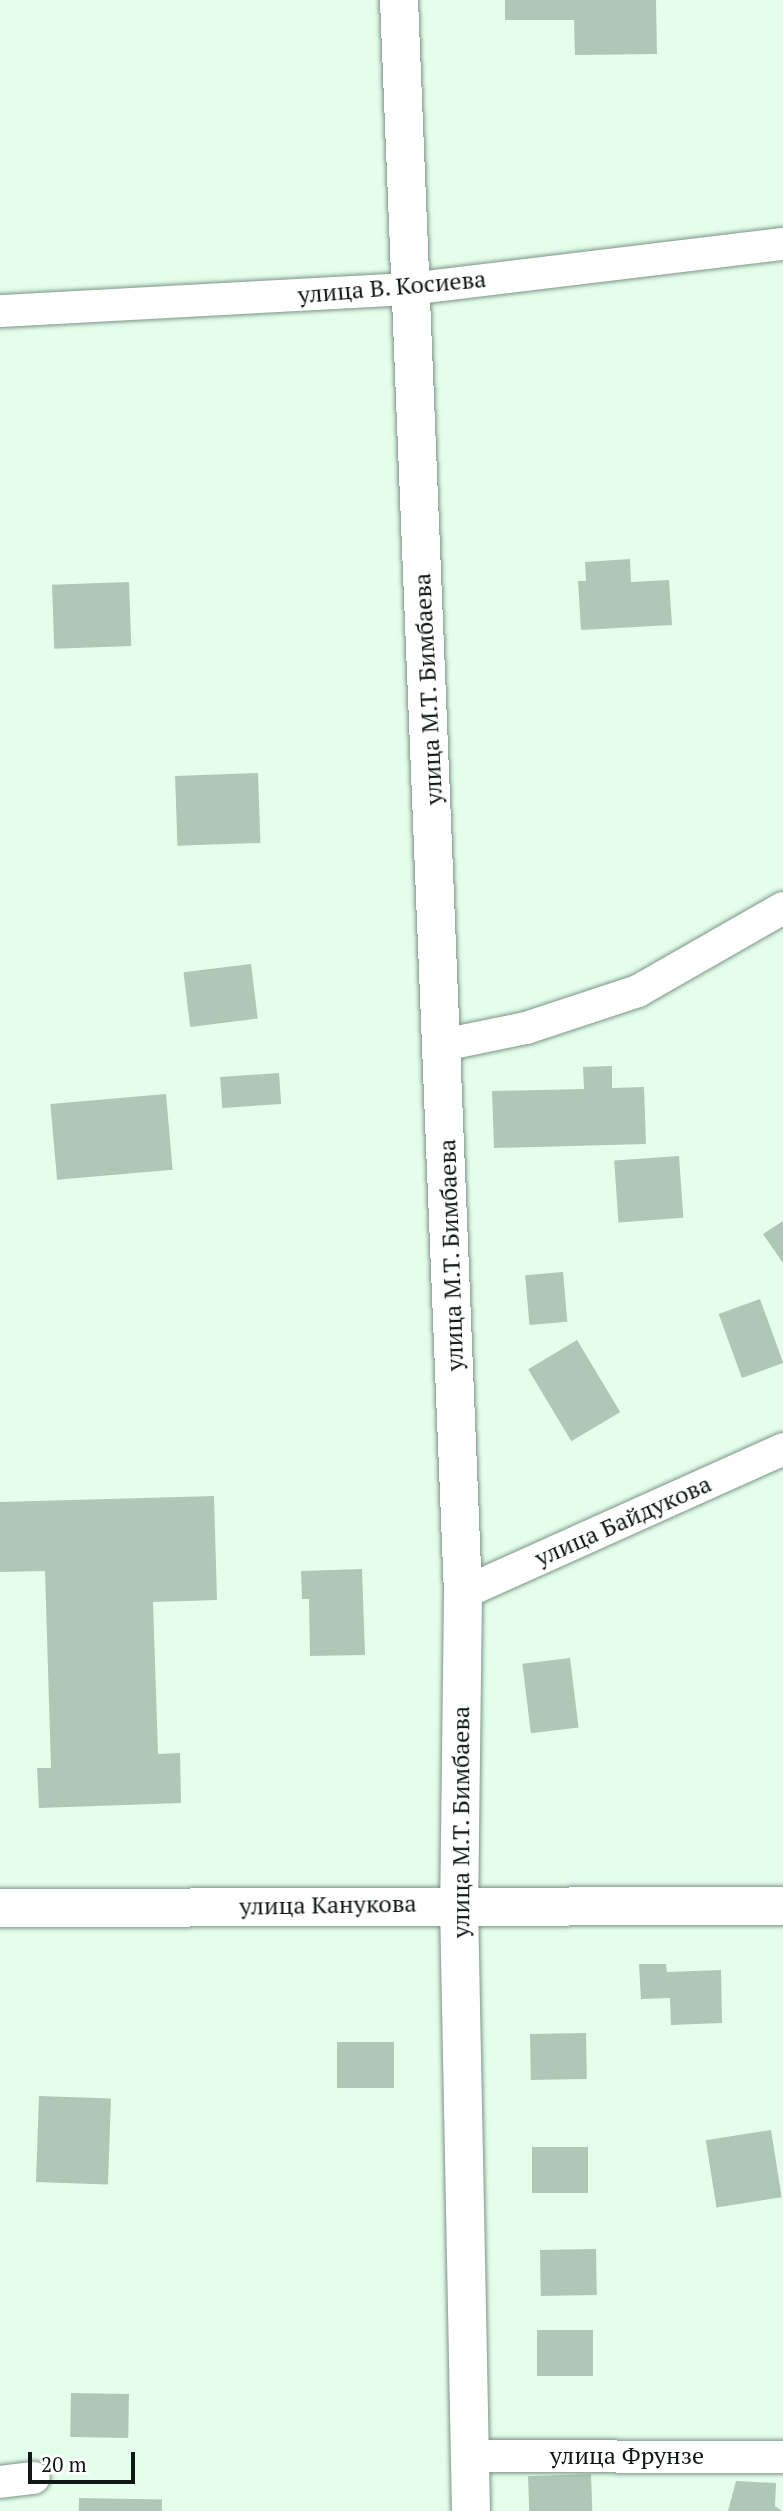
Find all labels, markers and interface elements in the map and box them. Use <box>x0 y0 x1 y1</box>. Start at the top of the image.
street label: улица В. Косиева <box>296 264 488 310</box>
street label: улица М.Т. Бимбаева <box>408 572 448 806</box>
street label: улица М.Т. Бимбаева <box>433 1138 469 1372</box>
street label: улица Байдукова <box>530 1469 716 1573</box>
street label: улица М.Т. Бимбаева <box>447 1705 475 1939</box>
street label: улица Канукова <box>239 1889 417 1921</box>
scale bar <box>32 2438 138 2482</box>
street label: улица Фрунзе <box>550 2442 704 2470</box>
text: 20 m <box>41 2450 87 2478</box>

